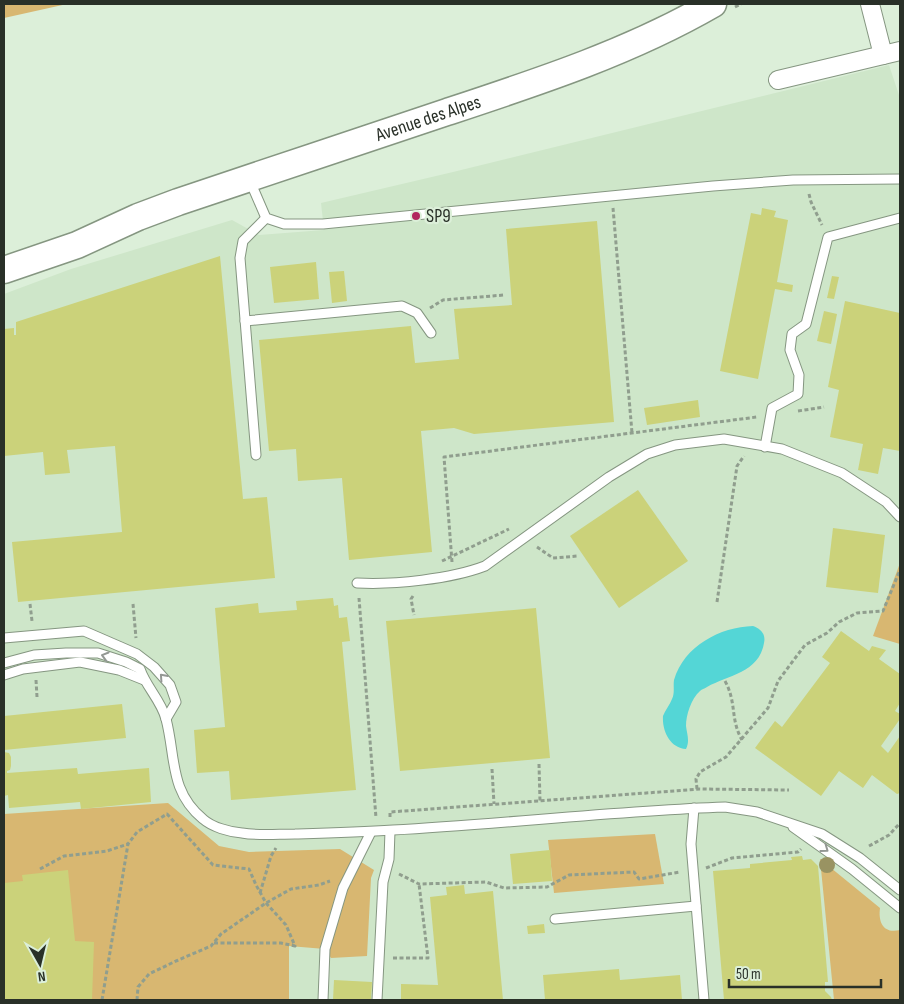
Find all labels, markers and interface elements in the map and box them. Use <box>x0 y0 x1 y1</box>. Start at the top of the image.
street label: Avenue des Alpes <box>372 90 484 147</box>
place label: SP9 <box>426 205 451 228</box>
marker: SP9 <box>410 210 422 222</box>
one-way arrow <box>102 651 110 661</box>
one-way arrow <box>160 673 169 682</box>
one-way arrow <box>819 843 828 853</box>
north arrow <box>15 939 65 989</box>
scale bar <box>729 956 882 988</box>
text: 50 m <box>736 965 761 984</box>
text: N <box>37 967 47 985</box>

